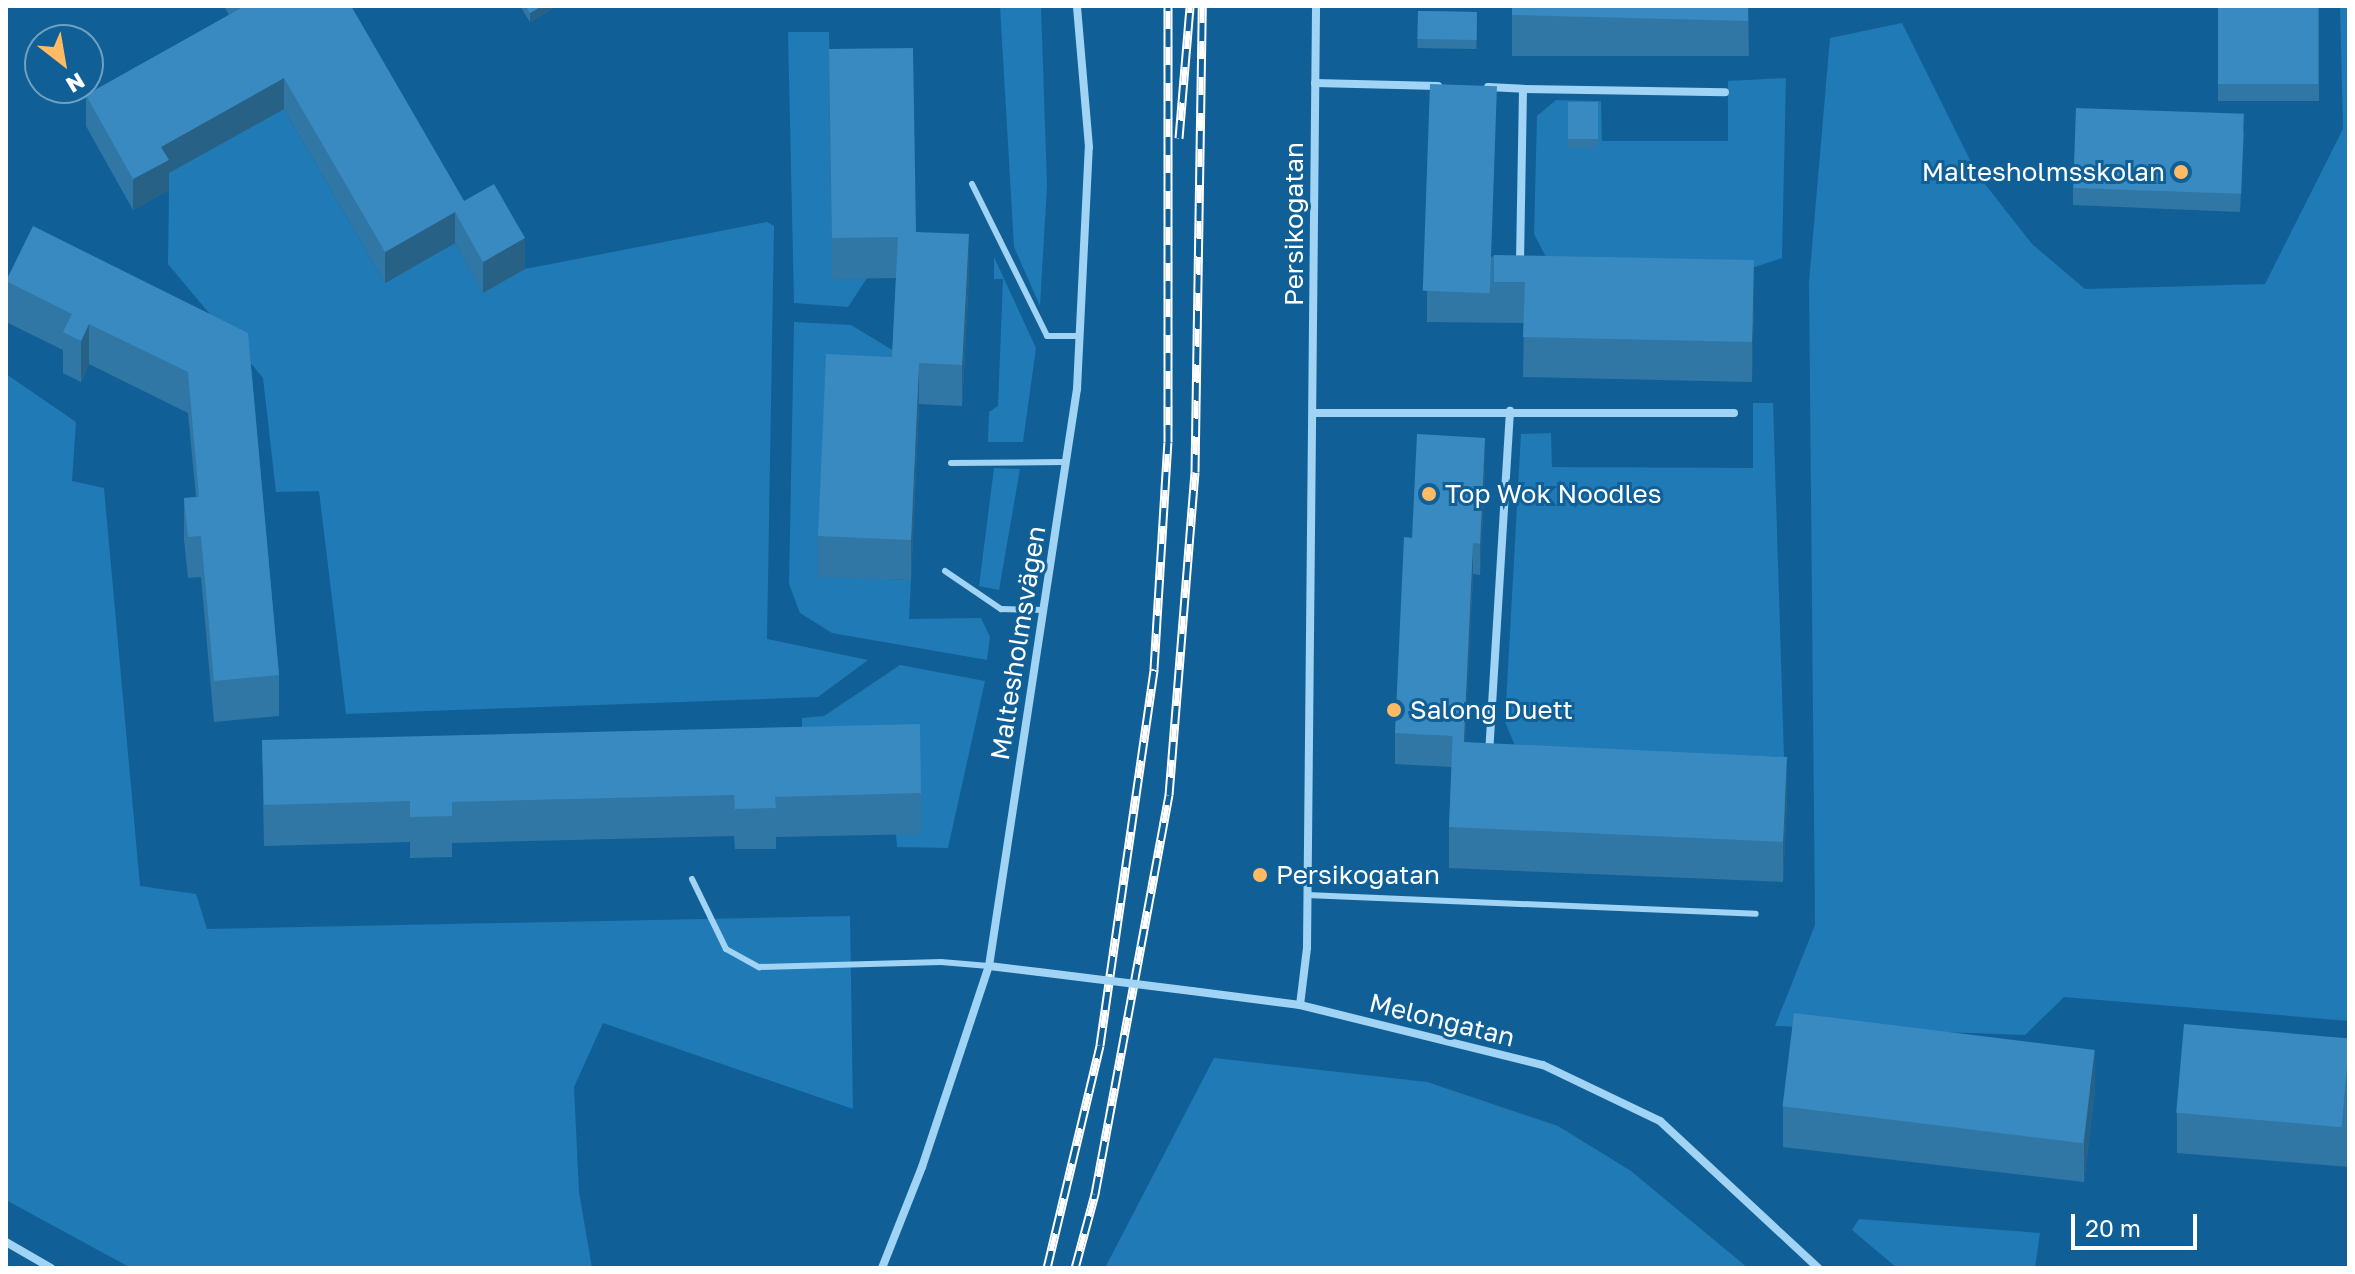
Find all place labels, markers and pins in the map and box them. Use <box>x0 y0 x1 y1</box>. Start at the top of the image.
place label: Maltesholmsskolan <box>1922 156 2165 188</box>
marker: Maltesholmsskolan <box>2172 163 2190 181</box>
place label: Top Wok Noodles <box>1445 478 1661 510</box>
marker: Top Wok Noodles <box>1420 485 1438 503</box>
place label: Salong Duett <box>1410 694 1573 726</box>
marker: Salong Duett <box>1385 701 1403 719</box>
place label: Persikogatan <box>1276 859 1440 891</box>
marker: Persikogatan <box>1251 866 1269 884</box>

